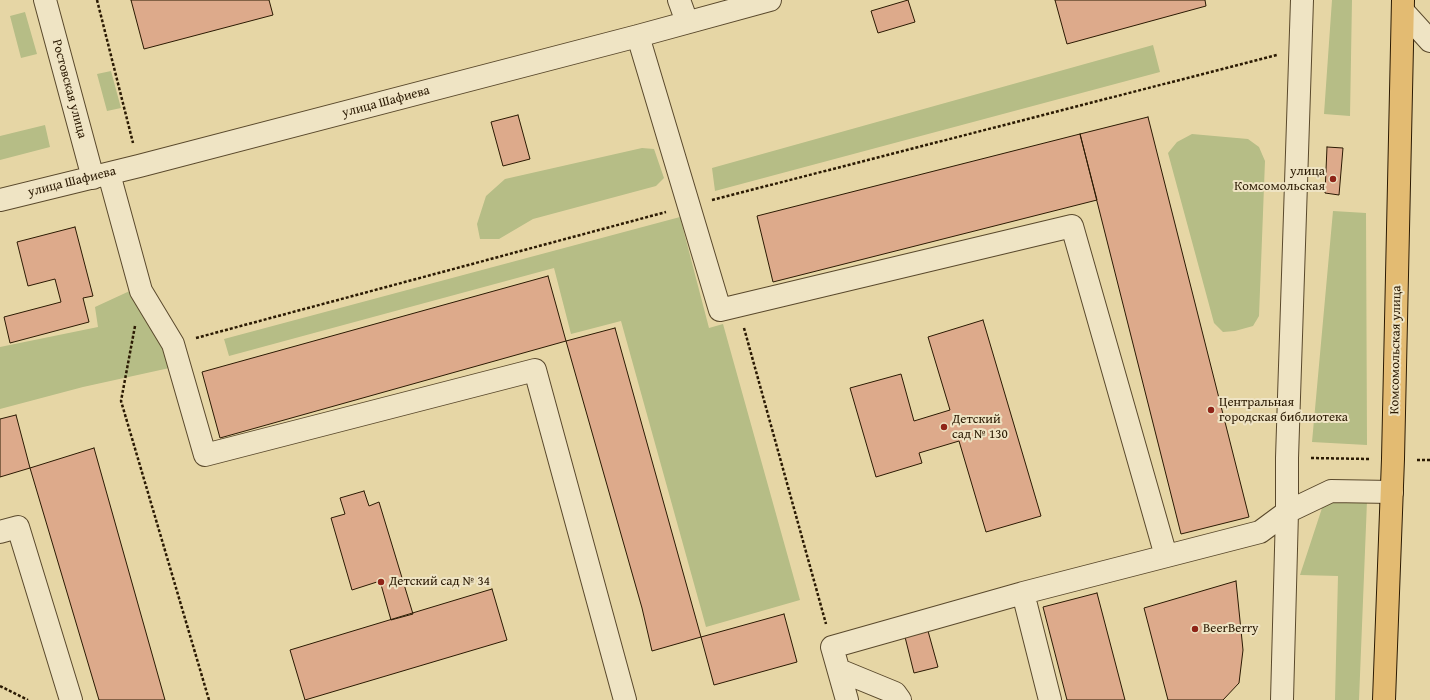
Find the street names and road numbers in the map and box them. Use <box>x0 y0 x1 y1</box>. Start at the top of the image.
street label: Ростовская улица <box>48 38 90 140</box>
street label: улица Шафиева <box>340 83 432 121</box>
street label: улица Шафиева <box>26 164 118 200</box>
street label: Комсомольская улица <box>1387 285 1405 415</box>

